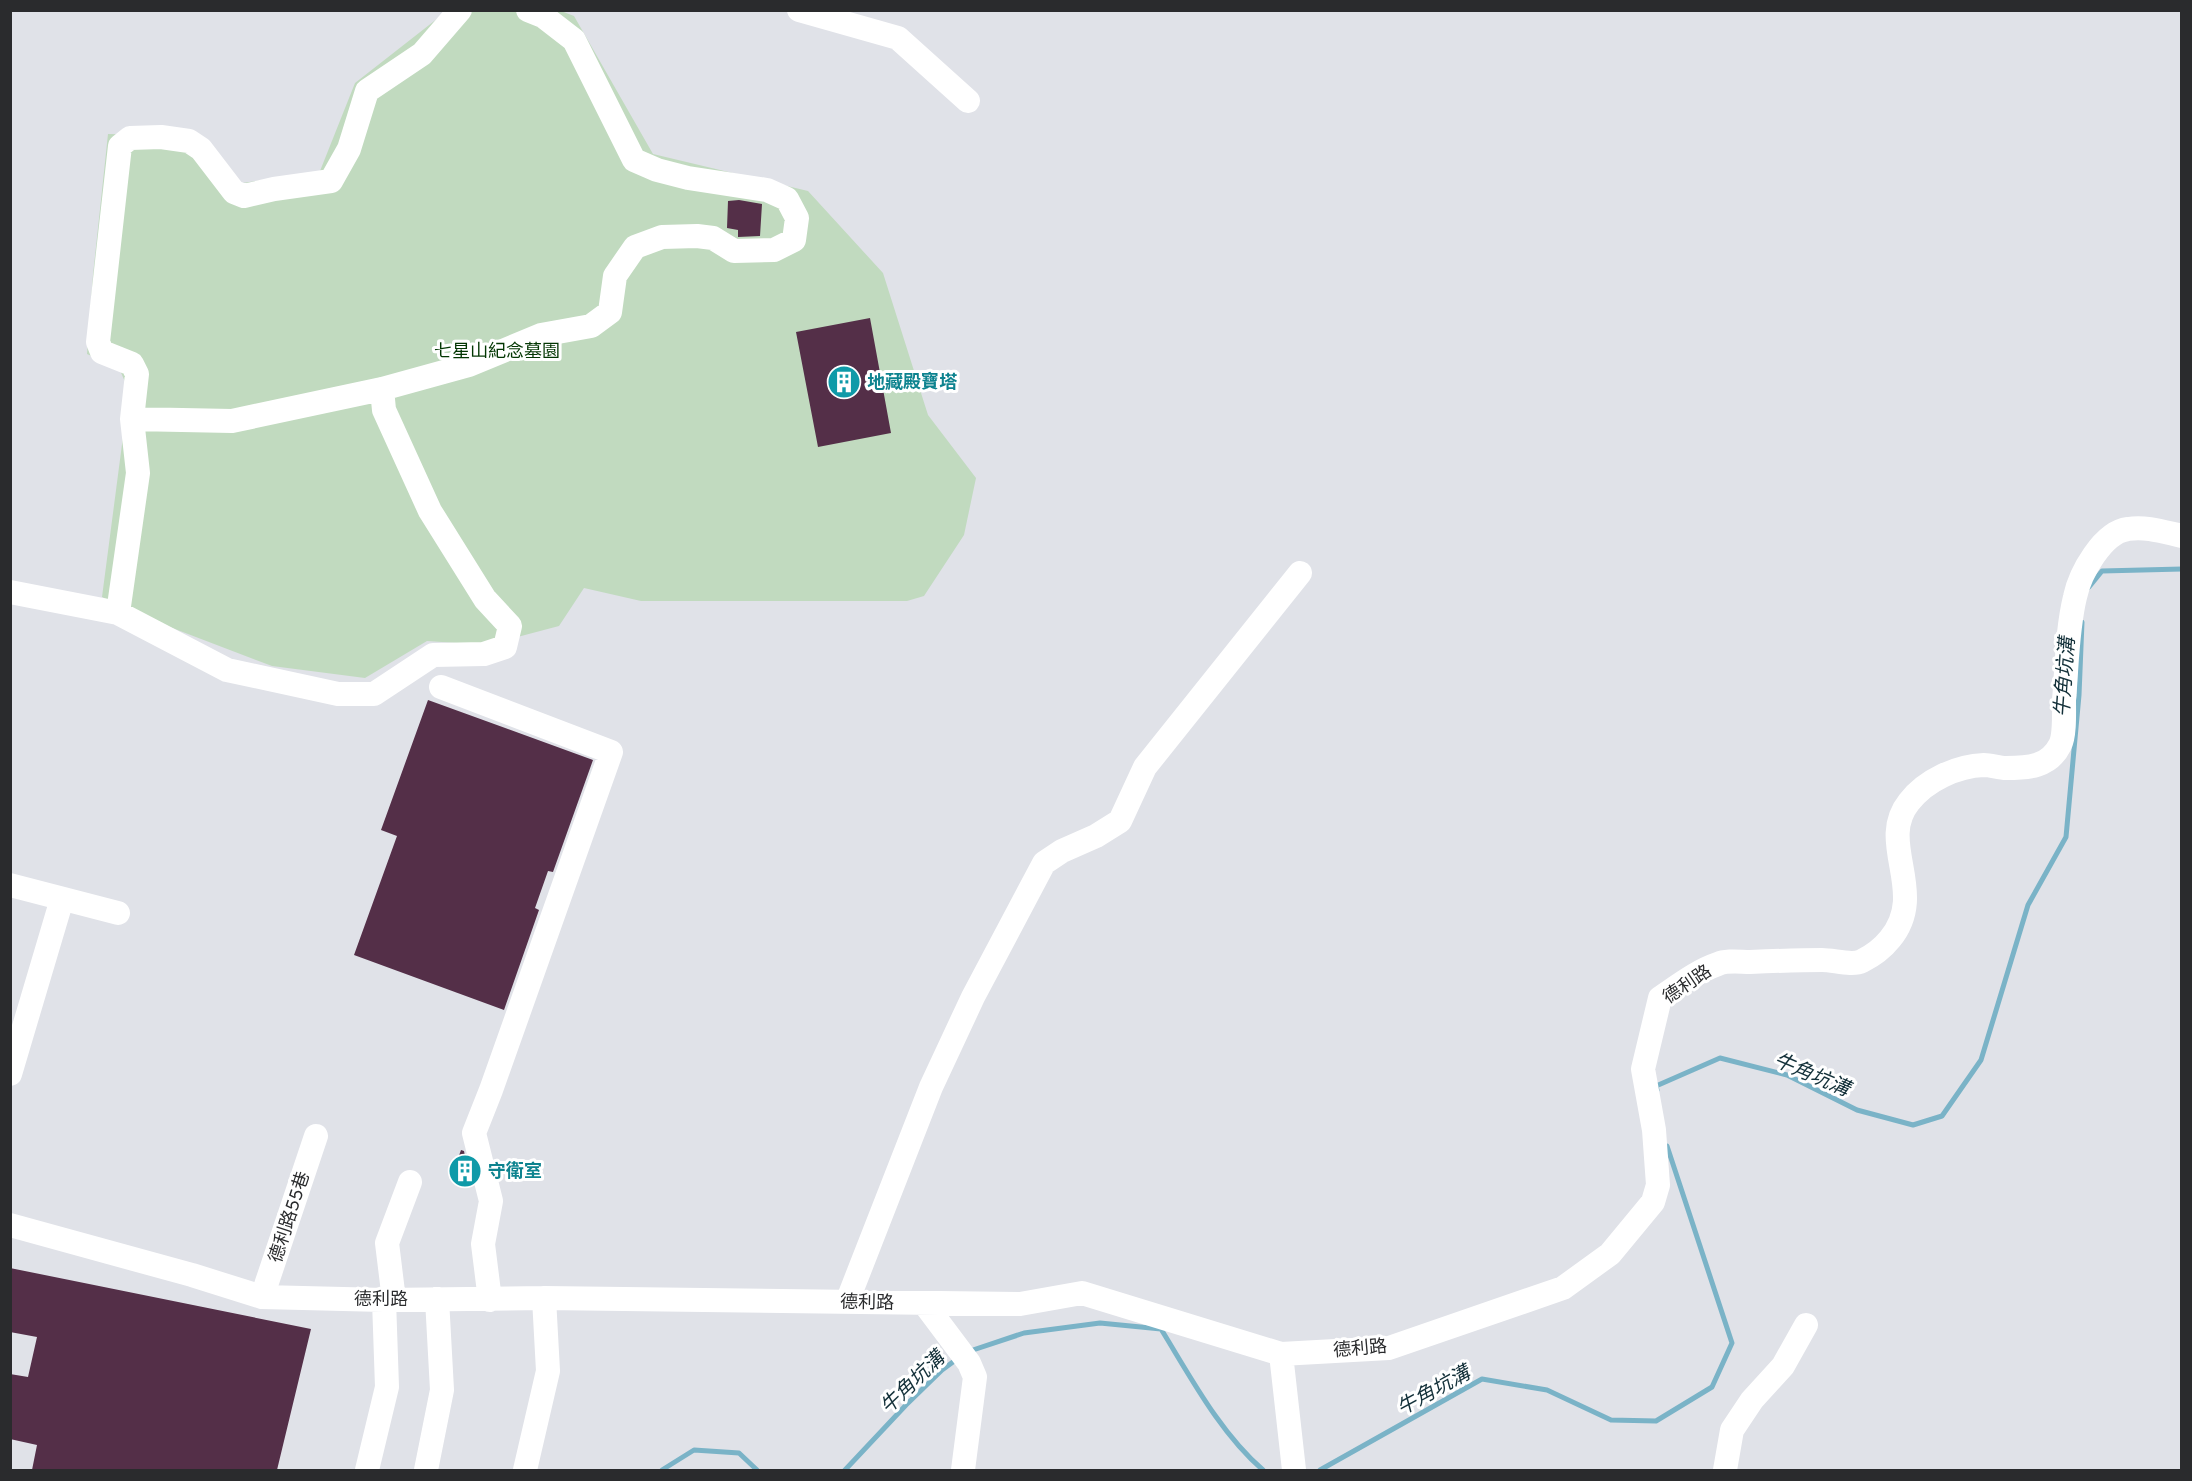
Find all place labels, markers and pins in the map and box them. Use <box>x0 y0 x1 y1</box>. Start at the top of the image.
building icon: 地藏殿寶塔 <box>826 364 862 400</box>
place label: 地藏殿寶塔 <box>867 371 957 395</box>
building icon: 守衛室 <box>447 1153 483 1189</box>
place label: 守衛室 <box>488 1160 542 1184</box>

